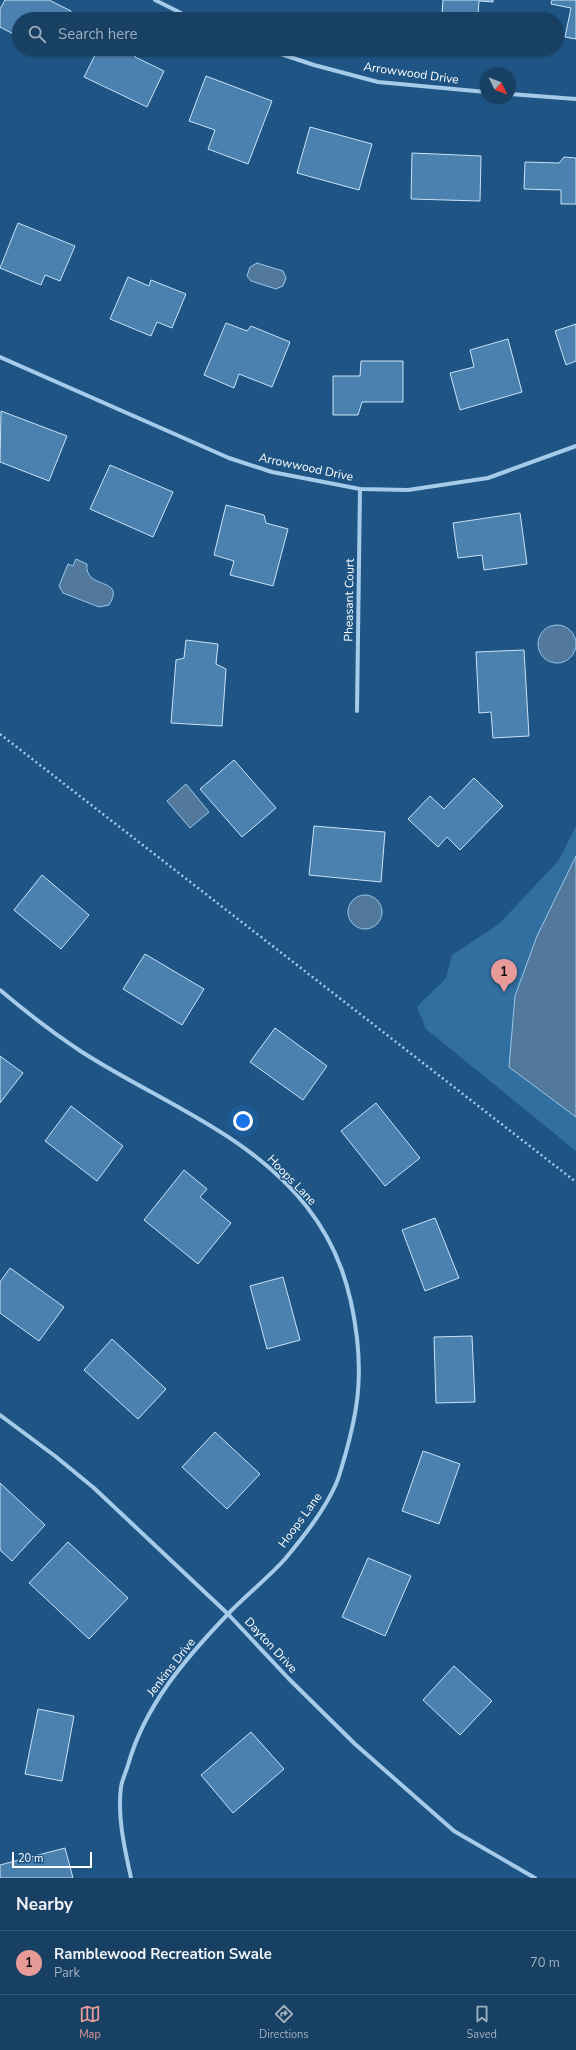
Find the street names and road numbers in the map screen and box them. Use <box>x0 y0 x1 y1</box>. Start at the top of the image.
street label: Arrowwood Drive <box>362 58 460 88</box>
street label: Arrowwood Drive <box>257 449 355 485</box>
street label: Pheasant Court <box>340 557 358 642</box>
street label: Hoops Lane <box>264 1151 320 1209</box>
street label: Hoops Lane <box>275 1489 325 1551</box>
street label: Dayton Drive <box>241 1614 301 1676</box>
street label: Jenkins Drive <box>143 1634 199 1700</box>

